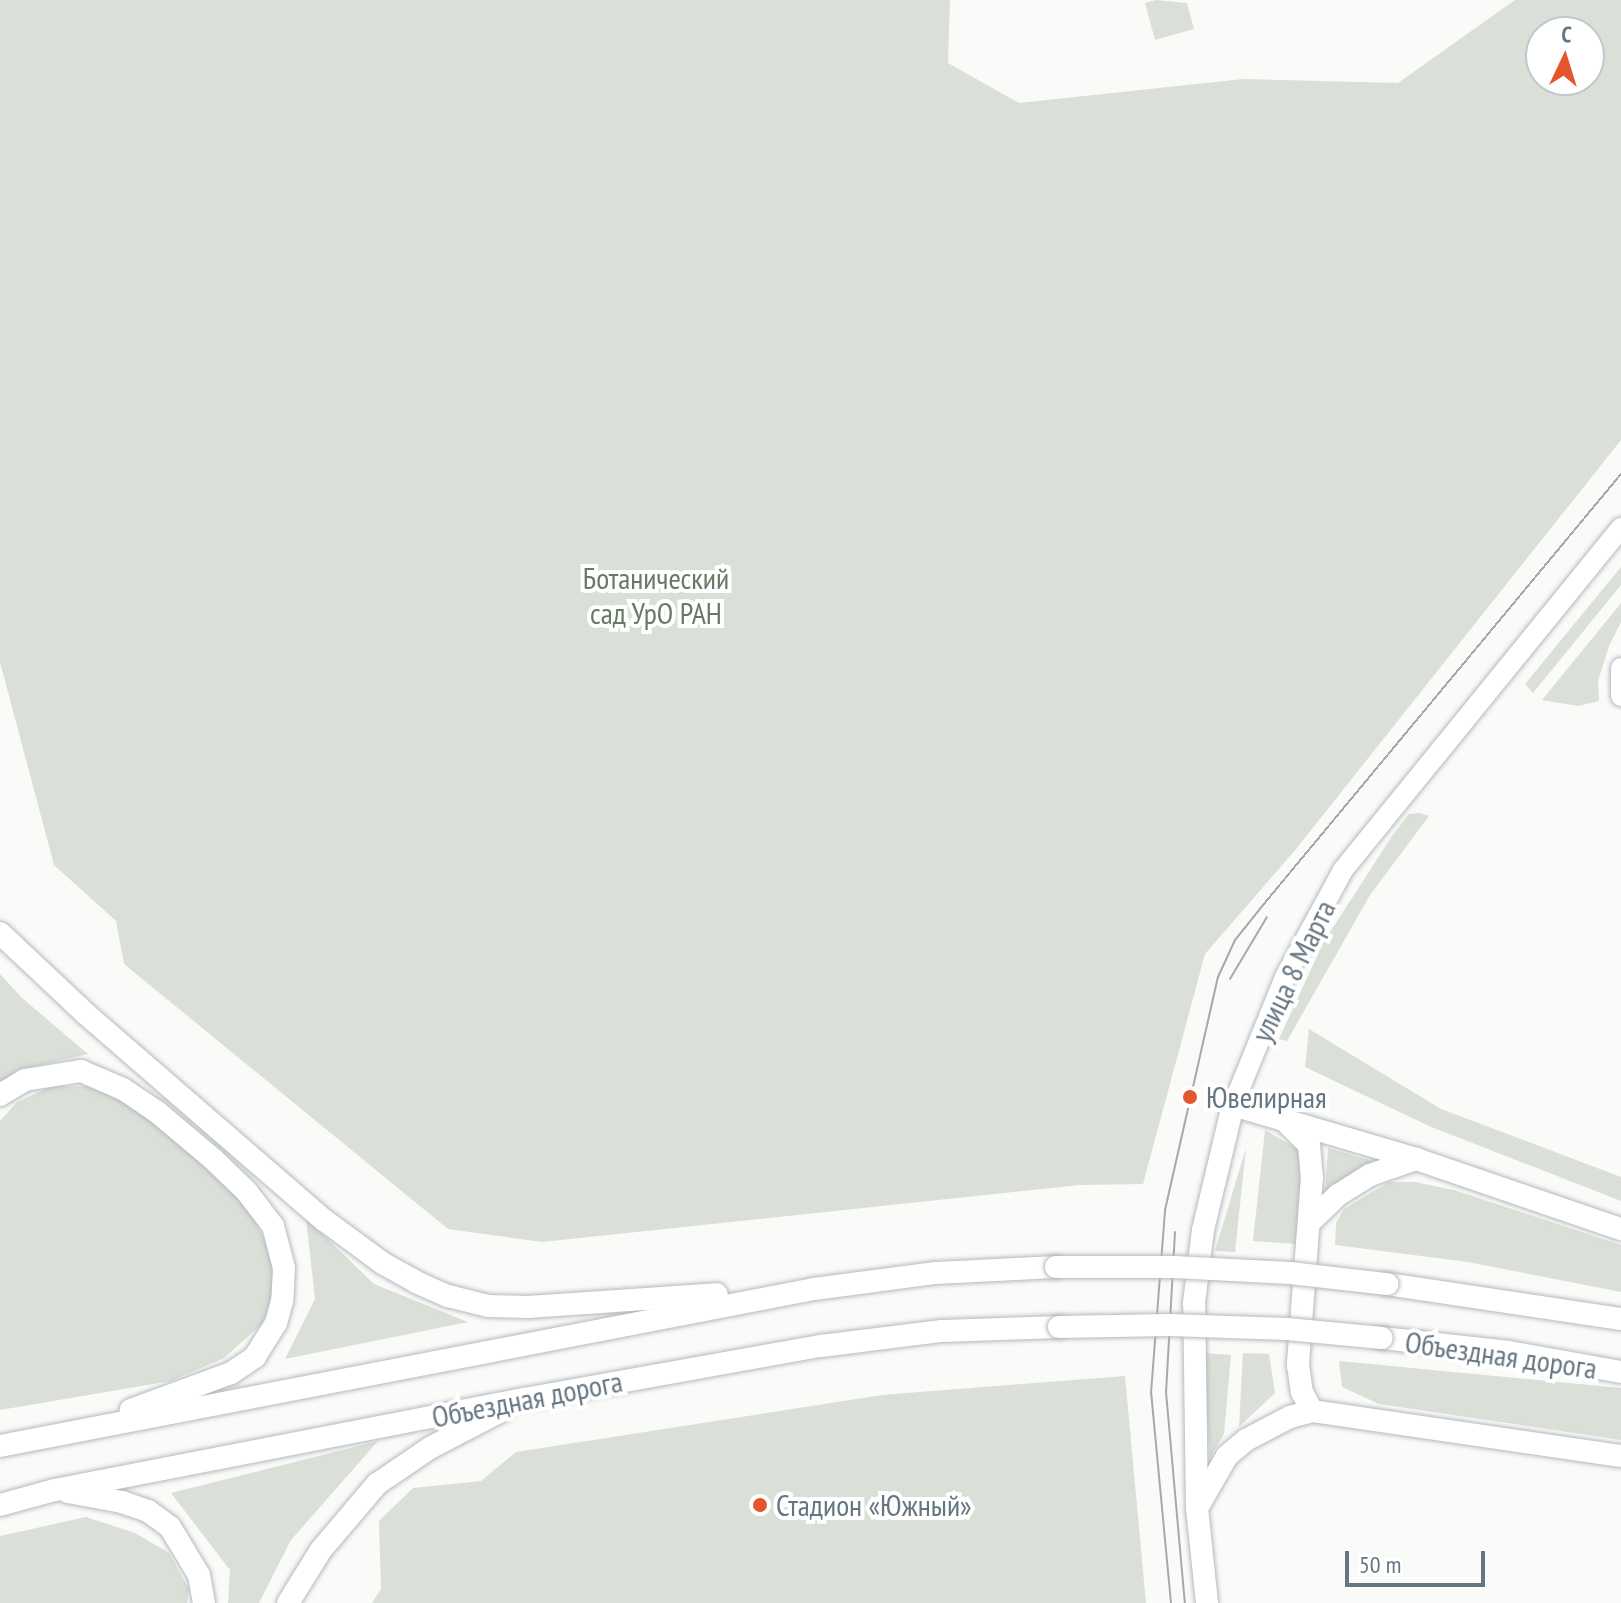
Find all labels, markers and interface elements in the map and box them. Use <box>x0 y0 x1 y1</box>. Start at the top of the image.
north arrow <box>1525 16 1605 96</box>
text: С <box>1561 20 1573 48</box>
park label: Ботанический сад УрО РАН <box>583 560 729 630</box>
street label: улица 8 Марта <box>1243 894 1343 1048</box>
place label: Ювелирная <box>1206 1079 1327 1115</box>
marker: Ювелирная <box>1181 1088 1199 1106</box>
street label: Объездная дорога <box>1403 1324 1599 1386</box>
street label: Объездная дорога <box>429 1363 625 1435</box>
place label: Стадион «Южный» <box>776 1487 972 1523</box>
marker: Стадион «Южный» <box>751 1496 769 1514</box>
scale bar <box>1349 1535 1489 1585</box>
text: 50 m <box>1359 1549 1401 1580</box>

